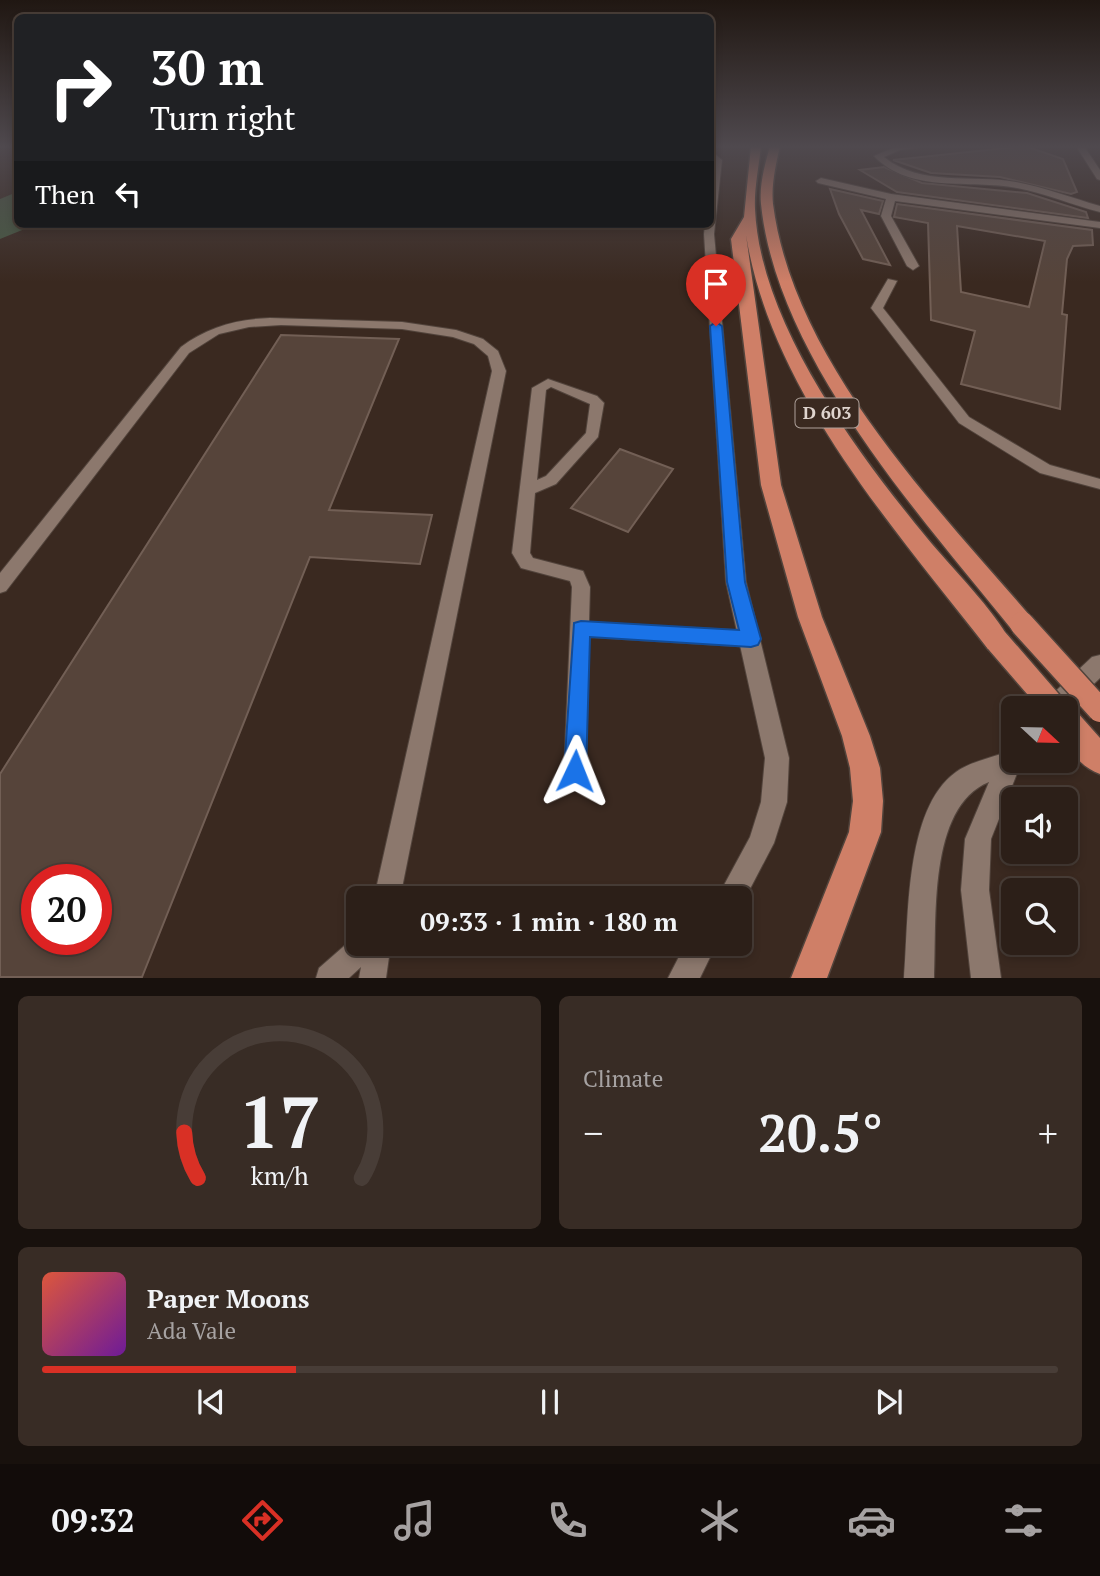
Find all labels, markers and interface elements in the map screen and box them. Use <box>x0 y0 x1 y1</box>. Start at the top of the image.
text: 30 m <box>150 34 264 99</box>
icon: right <box>35 42 126 133</box>
text: Turn right <box>150 97 296 139</box>
icon: left <box>109 175 147 213</box>
text: Then <box>35 177 95 211</box>
pin <box>686 254 746 326</box>
icon: arrive <box>697 265 735 303</box>
road number: D 603 <box>796 398 858 428</box>
north arrow <box>1001 696 1078 774</box>
map controls <box>1001 696 1078 955</box>
position arrow <box>538 734 612 808</box>
button: sound <box>1001 787 1078 864</box>
speed limit sign: 20 <box>21 864 112 955</box>
button: search <box>1001 878 1078 955</box>
text: 09:33 · 1 min · 180 m <box>420 904 678 938</box>
text: Climate <box>583 1063 663 1094</box>
text: 17 <box>238 1073 321 1170</box>
text: 20.5° <box>758 1098 883 1167</box>
text: − <box>583 1108 603 1158</box>
text: + <box>1038 1108 1058 1158</box>
text: km/h <box>251 1159 309 1192</box>
text: Paper Moons <box>147 1281 310 1315</box>
text: Ada Vale <box>147 1315 236 1346</box>
icon: previous <box>192 1383 230 1421</box>
icon: pause <box>531 1383 569 1421</box>
icon: next <box>870 1383 908 1421</box>
icon: directions <box>238 1496 287 1545</box>
icon: music <box>390 1496 439 1545</box>
icon: phone <box>543 1496 592 1545</box>
icon: climate <box>695 1496 744 1545</box>
icon: car <box>847 1496 896 1545</box>
icon: filters <box>999 1496 1048 1545</box>
text: 09:32 <box>52 1499 135 1541</box>

